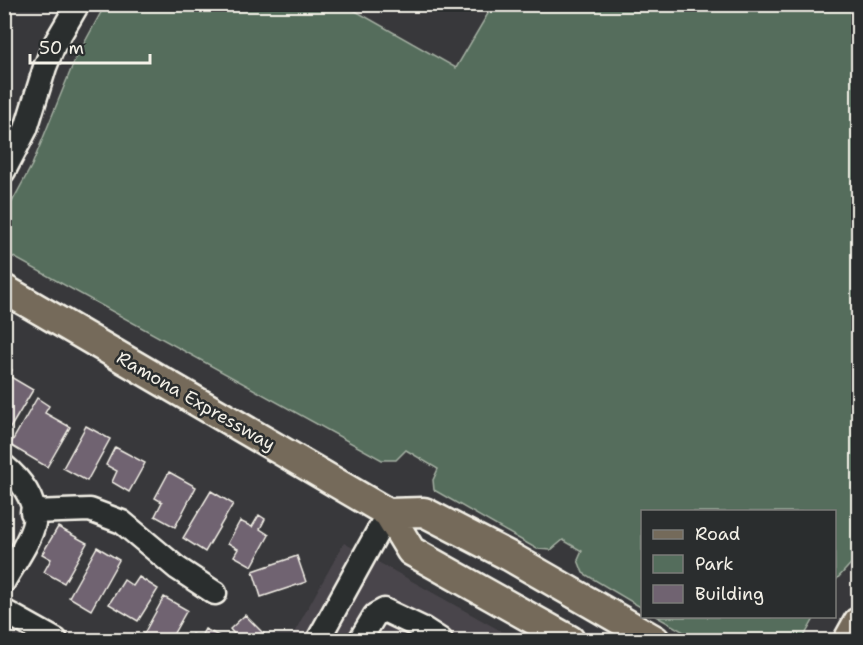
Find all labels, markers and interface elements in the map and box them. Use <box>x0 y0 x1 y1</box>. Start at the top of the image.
scale bar <box>30 27 150 65</box>
text: 50 m <box>39 36 84 60</box>
street label: Ramona Expressway <box>112 346 280 456</box>
legend <box>641 510 836 618</box>
text: Road <box>695 522 740 546</box>
text: Park <box>695 552 734 576</box>
text: Building <box>695 582 764 606</box>

